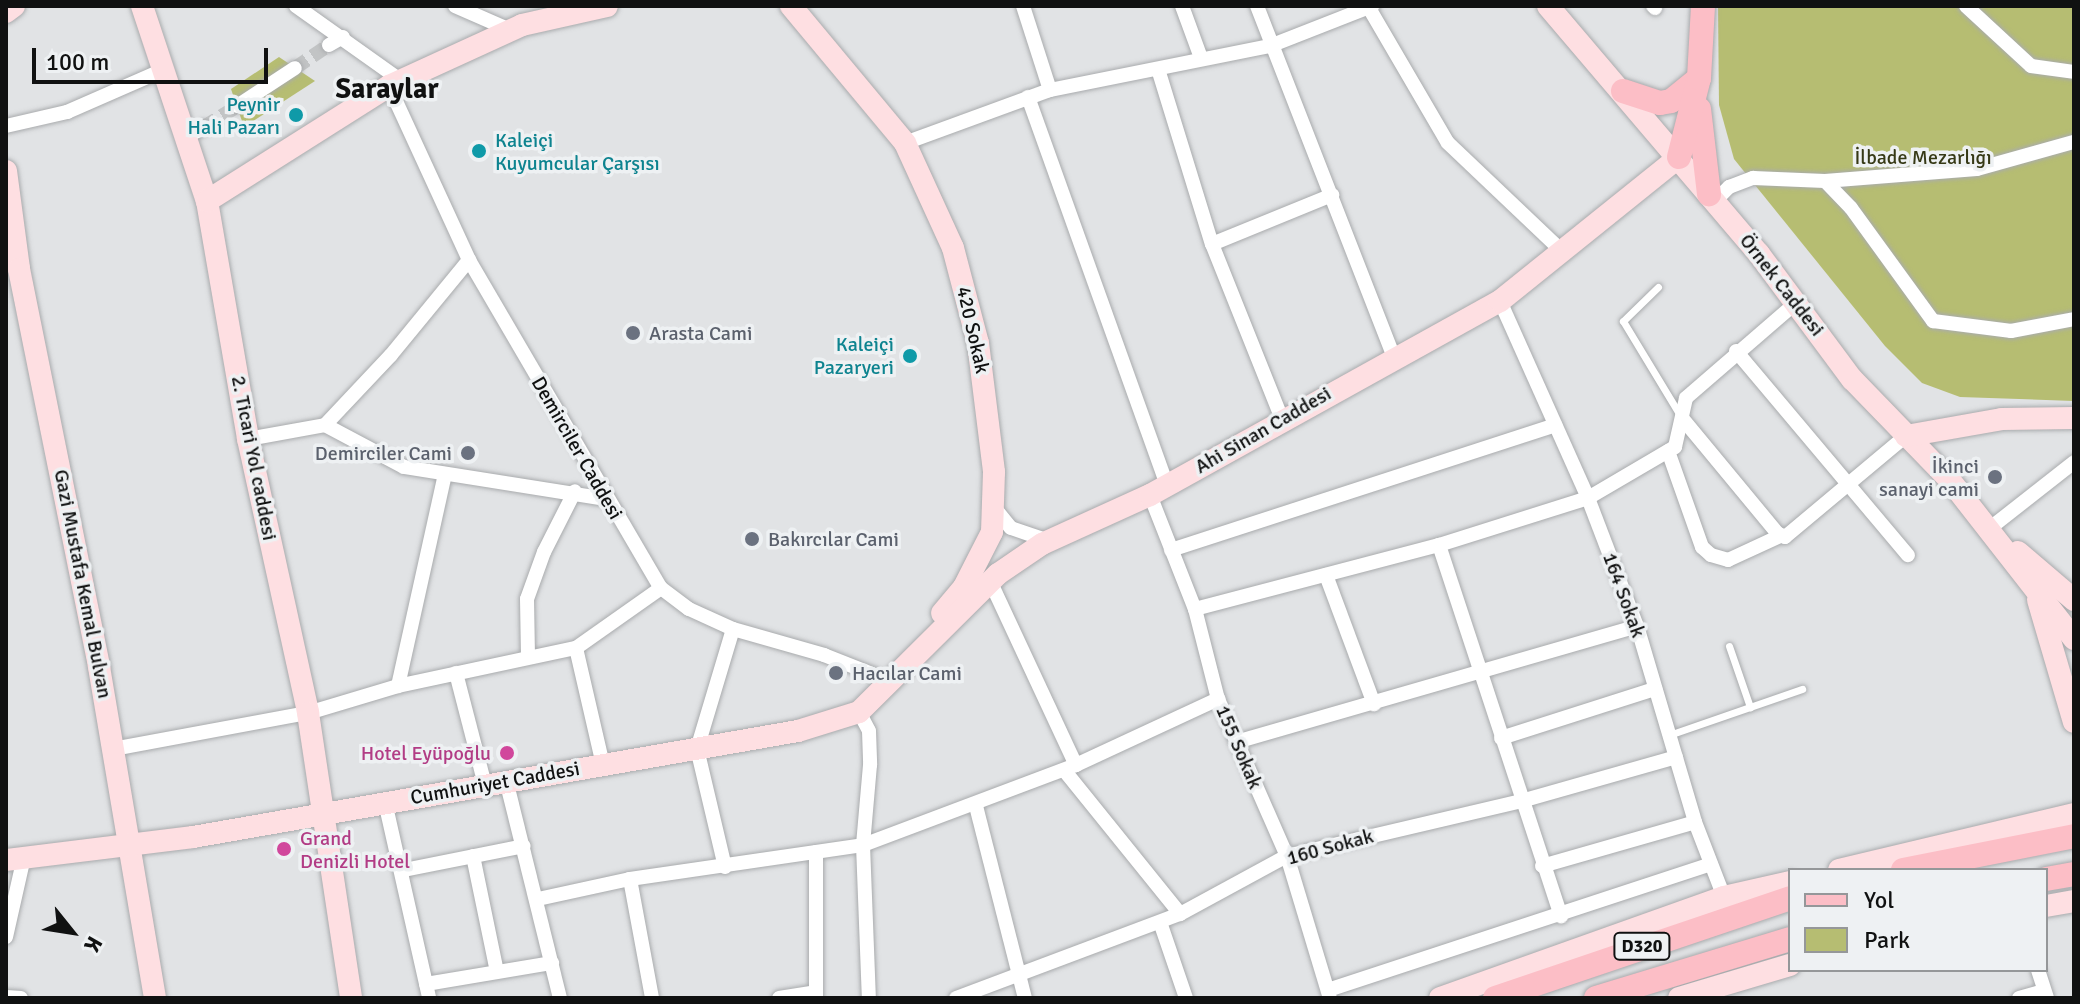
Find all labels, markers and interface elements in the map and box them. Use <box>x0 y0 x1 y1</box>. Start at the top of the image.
scale bar <box>36 32 272 82</box>
text: 100 m <box>46 47 109 77</box>
district label: Saraylar <box>335 72 439 106</box>
place label: Peynir Hali Pazarı <box>188 92 280 139</box>
marker: Peynir Hali Pazarı <box>287 106 305 124</box>
place label: Kaleiçi Kuyumcular Çarşısı <box>495 128 660 175</box>
marker: Kaleiçi Kuyumcular Çarşısı <box>470 142 488 160</box>
park label: İlbade Mezarlığı <box>1854 145 1992 169</box>
street label: Örnek Caddesi <box>1735 229 1829 341</box>
street label: 420 Sokak <box>951 284 995 376</box>
place label: Arasta Cami <box>649 321 752 345</box>
marker: Arasta Cami <box>624 324 642 342</box>
place label: Kaleiçi Pazaryeri <box>814 332 894 379</box>
marker: Kaleiçi Pazaryeri <box>901 347 919 365</box>
street label: Demirciler Caddesi <box>526 372 628 524</box>
street label: 2. Ticari Yol caddesi <box>226 374 282 542</box>
street label: Ahi Sinan Caddesi <box>1191 381 1335 479</box>
place label: Demirciler Cami <box>315 441 452 465</box>
marker: Demirciler Cami <box>459 444 477 462</box>
place label: İkinci sanayi cami <box>1879 454 1979 501</box>
street label: Gazi Mustafa Kemal Bulvan <box>49 467 117 701</box>
marker: İkinci sanayi cami <box>1986 468 2004 486</box>
place label: Bakırcılar Cami <box>768 527 899 551</box>
marker: Bakırcılar Cami <box>743 530 761 548</box>
street label: 164 Sokak <box>1598 549 1650 641</box>
place label: Hacılar Cami <box>852 661 962 685</box>
marker: Hacılar Cami <box>827 664 845 682</box>
street label: 155 Sokak <box>1211 702 1267 792</box>
place label: Hotel Eyüpoğlu <box>361 741 491 765</box>
marker: Hotel Eyüpoğlu <box>498 744 516 762</box>
street label: Cumhuriyet Caddesi <box>408 756 582 810</box>
street label: 160 Sokak <box>1284 824 1376 870</box>
place label: Grand Denizli Hotel <box>300 826 410 873</box>
marker: Grand Denizli Hotel <box>275 840 293 858</box>
legend <box>1788 868 2048 972</box>
text: Yol <box>1864 885 1894 915</box>
north arrow <box>32 892 112 972</box>
text: Park <box>1864 925 1910 955</box>
text: K <box>78 932 108 957</box>
road number: D320 <box>1612 932 1672 960</box>

